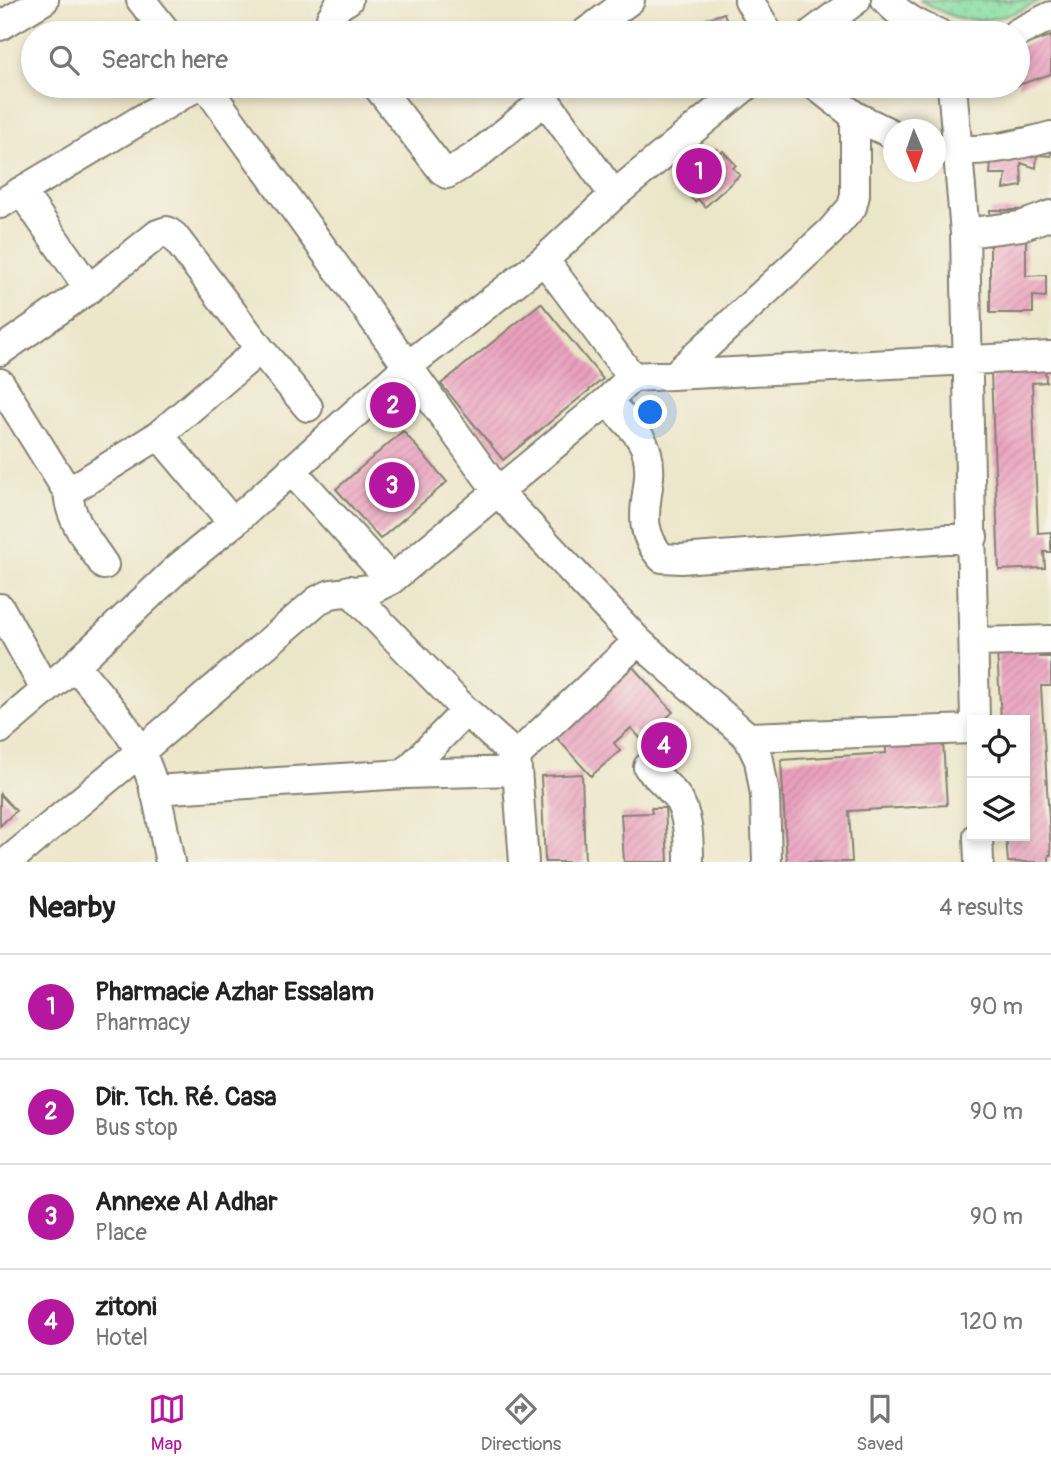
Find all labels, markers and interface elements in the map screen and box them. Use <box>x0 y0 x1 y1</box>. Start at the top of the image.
search box <box>21 21 1030 98</box>
icon: search <box>45 41 83 79</box>
text: Search here <box>101 44 228 76</box>
north arrow <box>883 119 946 182</box>
pin: 1 <box>676 145 722 197</box>
pin: 2 <box>370 379 416 431</box>
your location <box>633 395 667 429</box>
pin: 3 <box>369 459 415 511</box>
map controls <box>967 715 1030 841</box>
button: locate <box>967 715 1030 778</box>
pin: 4 <box>641 719 687 771</box>
button: layers <box>967 778 1030 841</box>
text: Nearby <box>28 889 115 926</box>
text: 4 results <box>939 893 1023 922</box>
text: Pharmacie Azhar Essalam <box>95 976 374 1008</box>
text: 1 <box>47 992 56 1021</box>
text: 90 m <box>970 992 1023 1021</box>
text: Pharmacy <box>95 1008 190 1037</box>
text: Dir. Tch. Ré. Casa <box>95 1081 277 1113</box>
text: 2 <box>45 1097 57 1126</box>
text: 90 m <box>970 1097 1023 1126</box>
text: Bus stop <box>95 1113 178 1142</box>
text: Annexe Al Adhar <box>95 1186 277 1218</box>
text: 3 <box>45 1202 57 1231</box>
text: 90 m <box>970 1202 1023 1231</box>
text: Place <box>95 1218 147 1247</box>
text: zitoni <box>95 1291 157 1323</box>
text: 4 <box>44 1307 58 1336</box>
text: 120 m <box>960 1307 1023 1336</box>
text: Hotel <box>95 1323 148 1352</box>
tab: Map <box>148 1390 186 1456</box>
tab: Directions <box>481 1390 561 1456</box>
tab: Saved <box>856 1390 903 1456</box>

